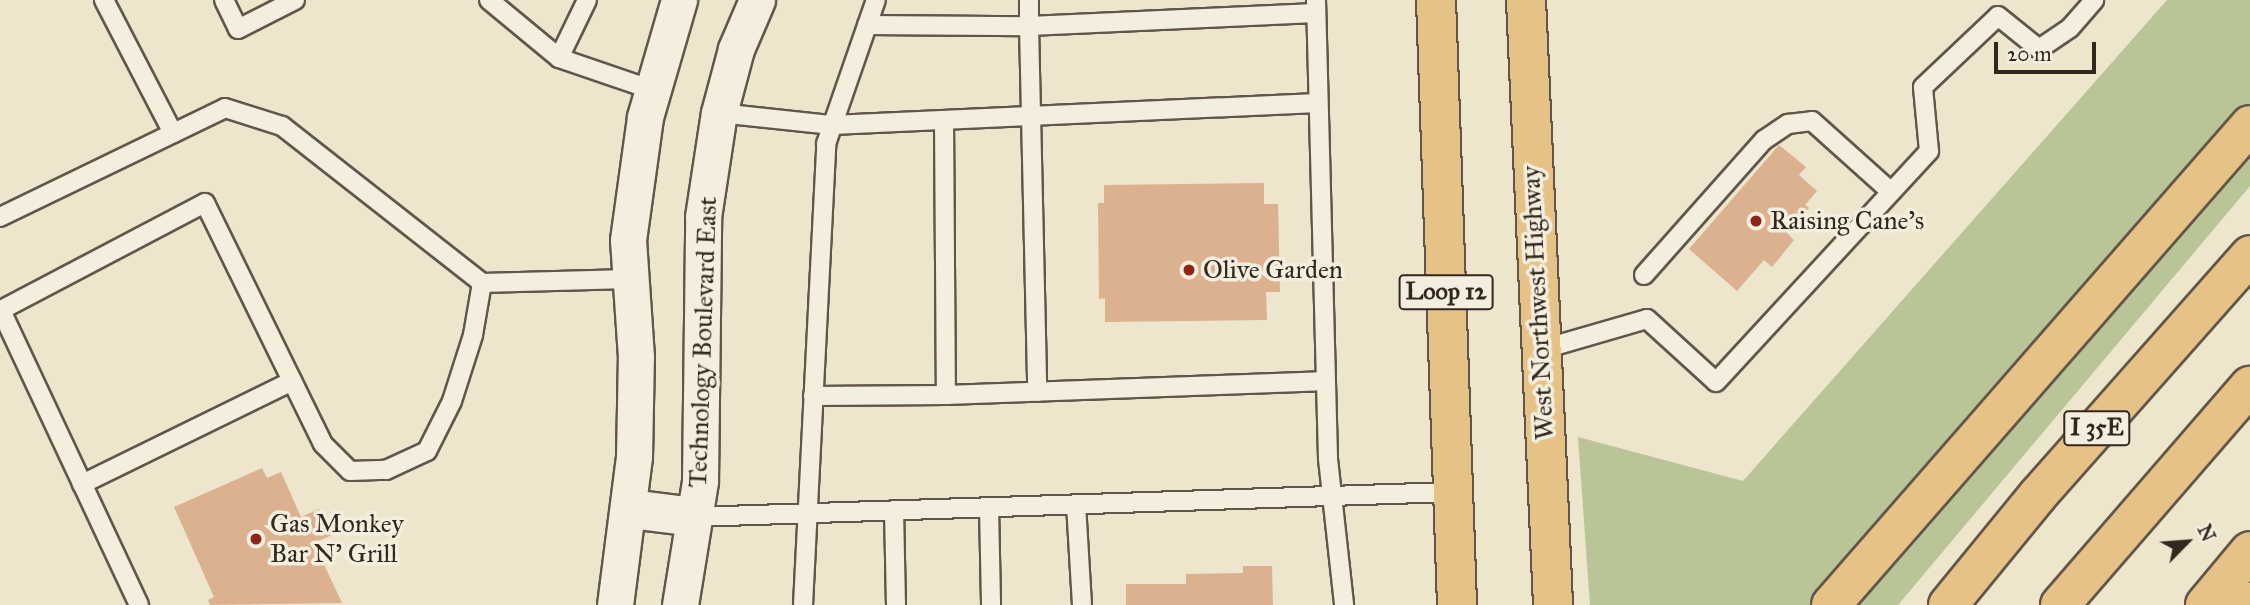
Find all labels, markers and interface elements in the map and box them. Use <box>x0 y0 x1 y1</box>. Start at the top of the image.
scale bar <box>1998 28 2100 72</box>
text: 20 m <box>2007 41 2052 67</box>
street label: West Northwest Highway <box>1515 165 1561 441</box>
street label: Technology Boulevard East <box>682 196 724 488</box>
place label: Raising Cane's <box>1770 205 1924 237</box>
marker: Raising Cane's <box>1748 213 1764 229</box>
place label: Olive Garden <box>1203 254 1343 286</box>
marker: Olive Garden <box>1181 262 1197 278</box>
road number: Loop 12 <box>1397 272 1495 312</box>
road number: I 35E <box>2062 408 2132 448</box>
north arrow <box>2152 507 2222 577</box>
place label: Gas Monkey Bar N' Grill <box>270 508 404 570</box>
text: N <box>2193 521 2220 545</box>
marker: Gas Monkey Bar N' Grill <box>248 531 264 547</box>

